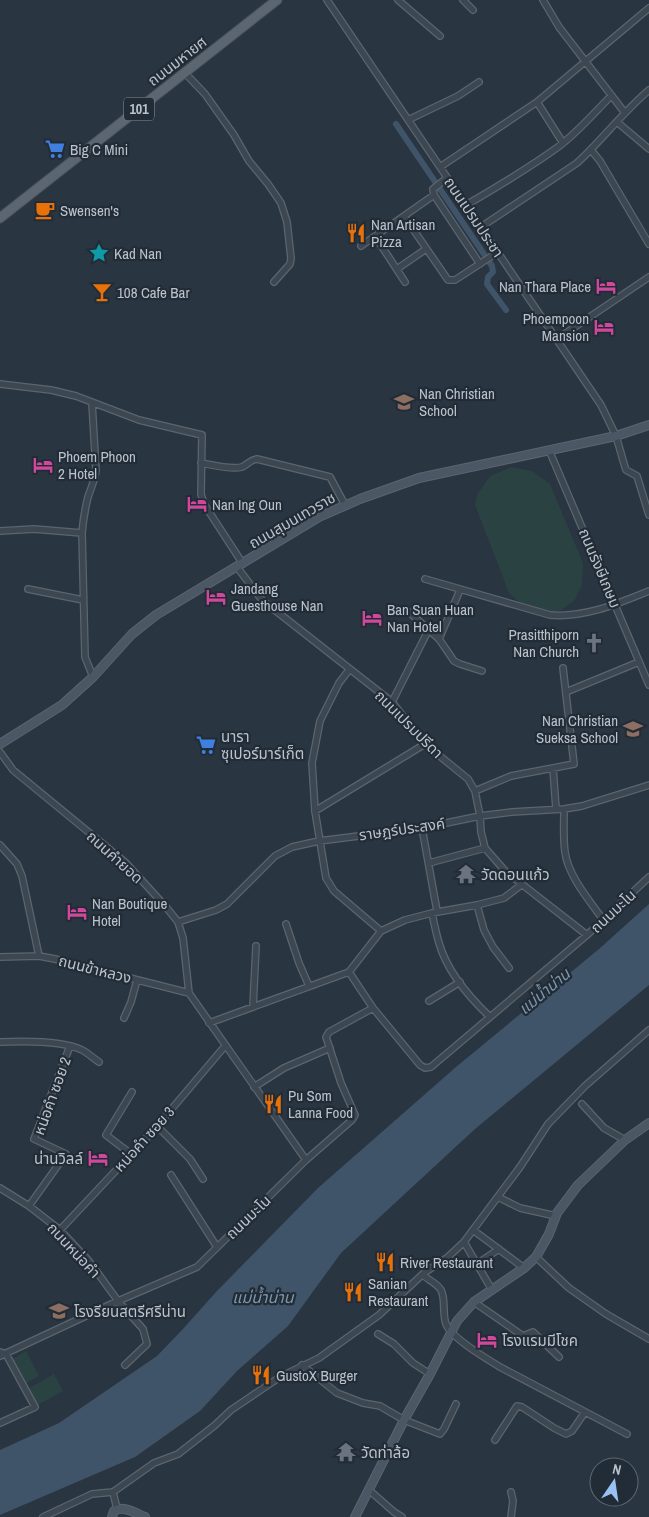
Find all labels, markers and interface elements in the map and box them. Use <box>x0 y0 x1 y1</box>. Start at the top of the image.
street label: ถนนมหายศ <box>143 31 211 91</box>
road number: 101 <box>124 98 154 120</box>
supermarket icon: Big C Mini <box>44 138 66 160</box>
place label: Big C Mini <box>70 139 128 160</box>
street label: ถนนเปรมประชา <box>439 173 509 261</box>
cafe icon: Swensen's <box>34 199 56 221</box>
place label: Swensen's <box>60 200 119 221</box>
place label: Nan Artisan Pizza <box>371 214 435 252</box>
restaurant icon: Nan Artisan Pizza <box>345 222 367 244</box>
place icon: Kad Nan <box>88 242 110 264</box>
place label: Kad Nan <box>114 243 162 264</box>
hotel icon: Nan Thara Place <box>595 275 617 297</box>
place label: Nan Thara Place <box>499 276 591 297</box>
bar icon: 108 Cafe Bar <box>91 281 113 303</box>
place label: 108 Cafe Bar <box>117 282 189 303</box>
place label: Phoempoon Mansion <box>523 308 589 346</box>
hotel icon: Phoempoon Mansion <box>593 316 615 338</box>
place label: Nan Christian School <box>419 383 495 421</box>
school or university icon: Nan Christian School <box>393 391 415 413</box>
place label: Phoem Phoon 2 Hotel <box>58 446 136 484</box>
hotel icon: Phoem Phoon 2 Hotel <box>32 454 54 476</box>
street label: ถนนสุมนเทวราช <box>245 487 339 553</box>
hotel icon: Nan Ing Oun <box>186 493 208 515</box>
place label: Nan Ing Oun <box>212 494 282 515</box>
street label: ถนนรังษีเกษม <box>574 525 626 611</box>
place label: Jandang Guesthouse Nan <box>231 578 323 616</box>
hotel icon: Jandang Guesthouse Nan <box>205 586 227 608</box>
place label: Ban Suan Huan Nan Hotel <box>387 599 474 637</box>
hotel icon: Ban Suan Huan Nan Hotel <box>361 607 383 629</box>
place label: Prasitthiporn Nan Church <box>509 624 579 662</box>
church icon: Prasitthiporn Nan Church <box>583 632 605 654</box>
street label: ถนนเปรมปรีดา <box>370 685 448 763</box>
place label: Nan Christian Sueksa School <box>536 710 618 748</box>
school or university icon: Nan Christian Sueksa School <box>622 718 644 740</box>
place label: นารา ซุเปอร์มาร์เก็ต <box>221 726 304 764</box>
supermarket icon: นารา ซุเปอร์มาร์เก็ต <box>195 734 217 756</box>
street label: ราษฎร์ประสงค์ <box>358 813 446 845</box>
street label: ถนนคำยอด <box>82 826 148 888</box>
temple icon: วัดดอนแก้ว <box>455 863 477 885</box>
place label: วัดดอนแก้ว <box>481 864 550 885</box>
street label: ถนนมะโน <box>586 884 640 938</box>
place label: Nan Boutique Hotel <box>92 893 167 931</box>
hotel icon: Nan Boutique Hotel <box>66 901 88 923</box>
street label: ถนนข้าหลวง <box>56 950 134 988</box>
water label: แม่น้ำน่าน <box>513 962 575 1019</box>
street label: หน่อคำ ซอย 2 <box>28 1054 76 1138</box>
place label: Pu Som Lanna Food <box>288 1085 353 1123</box>
restaurant icon: Pu Som Lanna Food <box>262 1093 284 1115</box>
street label: หน่อคำ ซอย 3 <box>109 1102 179 1176</box>
hotel icon: น่านวิลล์ <box>87 1147 109 1169</box>
place label: น่านวิลล์ <box>34 1148 83 1169</box>
street label: ถนนมะโน <box>221 1190 275 1244</box>
street label: ถนนหน่อคำ <box>43 1217 105 1283</box>
restaurant icon: River Restaurant <box>374 1251 396 1273</box>
place label: River Restaurant <box>400 1252 494 1273</box>
place label: Sanian Restaurant <box>368 1273 429 1311</box>
restaurant icon: Sanian Restaurant <box>342 1281 364 1303</box>
water label: แม่น้ำน่าน <box>232 1286 295 1308</box>
school or university icon: โรงรียนสตรีศรีน่าน <box>48 1300 70 1322</box>
place label: โรงรียนสตรีศรีน่าน <box>74 1301 186 1322</box>
hotel icon: โรงแรมมีโชค <box>476 1329 498 1351</box>
place label: โรงแรมมีโชค <box>502 1330 578 1351</box>
restaurant icon: GustoX Burger <box>250 1364 272 1386</box>
place label: GustoX Burger <box>276 1365 357 1386</box>
temple icon: วัดท่าล้อ <box>335 1441 357 1463</box>
place label: วัดท่าล้อ <box>361 1442 410 1463</box>
north arrow <box>589 1457 639 1507</box>
text: N <box>611 1460 623 1479</box>

